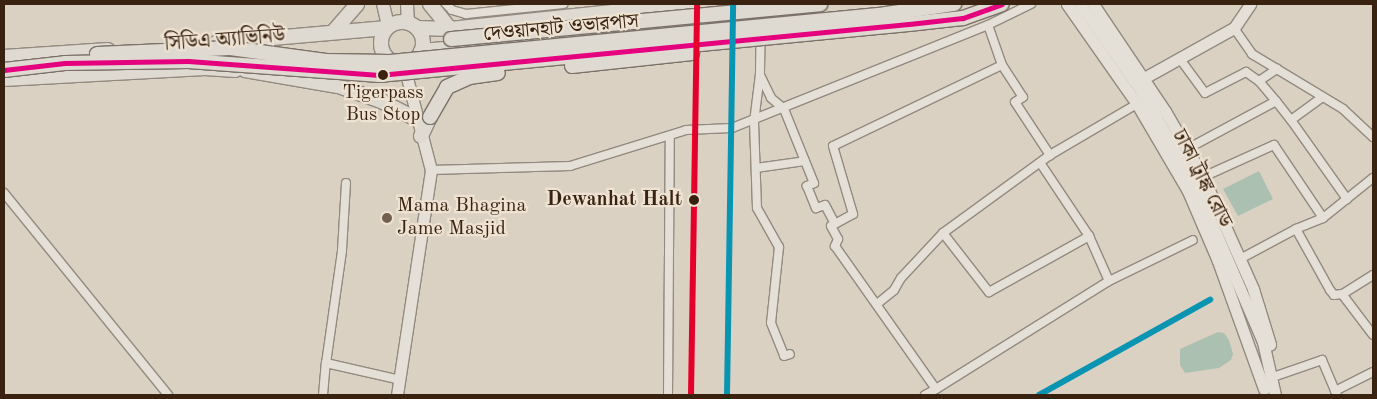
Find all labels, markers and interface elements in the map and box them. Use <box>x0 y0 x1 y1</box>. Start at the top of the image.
street label: দেওয়ানহাট ওভারপাস <box>482 10 640 48</box>
street label: সিডিএ অ্যাভিনিউ <box>164 25 286 57</box>
marker: Tigerpass Bus Stop <box>378 70 388 80</box>
place label: Tigerpass Bus Stop <box>342 83 424 127</box>
street label: ঢাকা ট্রাঙ্ক রোড <box>1166 126 1236 232</box>
place label: Dewanhat Halt <box>547 188 682 212</box>
marker: Dewanhat Halt <box>686 192 702 208</box>
place label: Mama Bhagina Jame Masjid <box>397 195 526 242</box>
marker: Mama Bhagina Jame Masjid <box>381 212 393 224</box>

